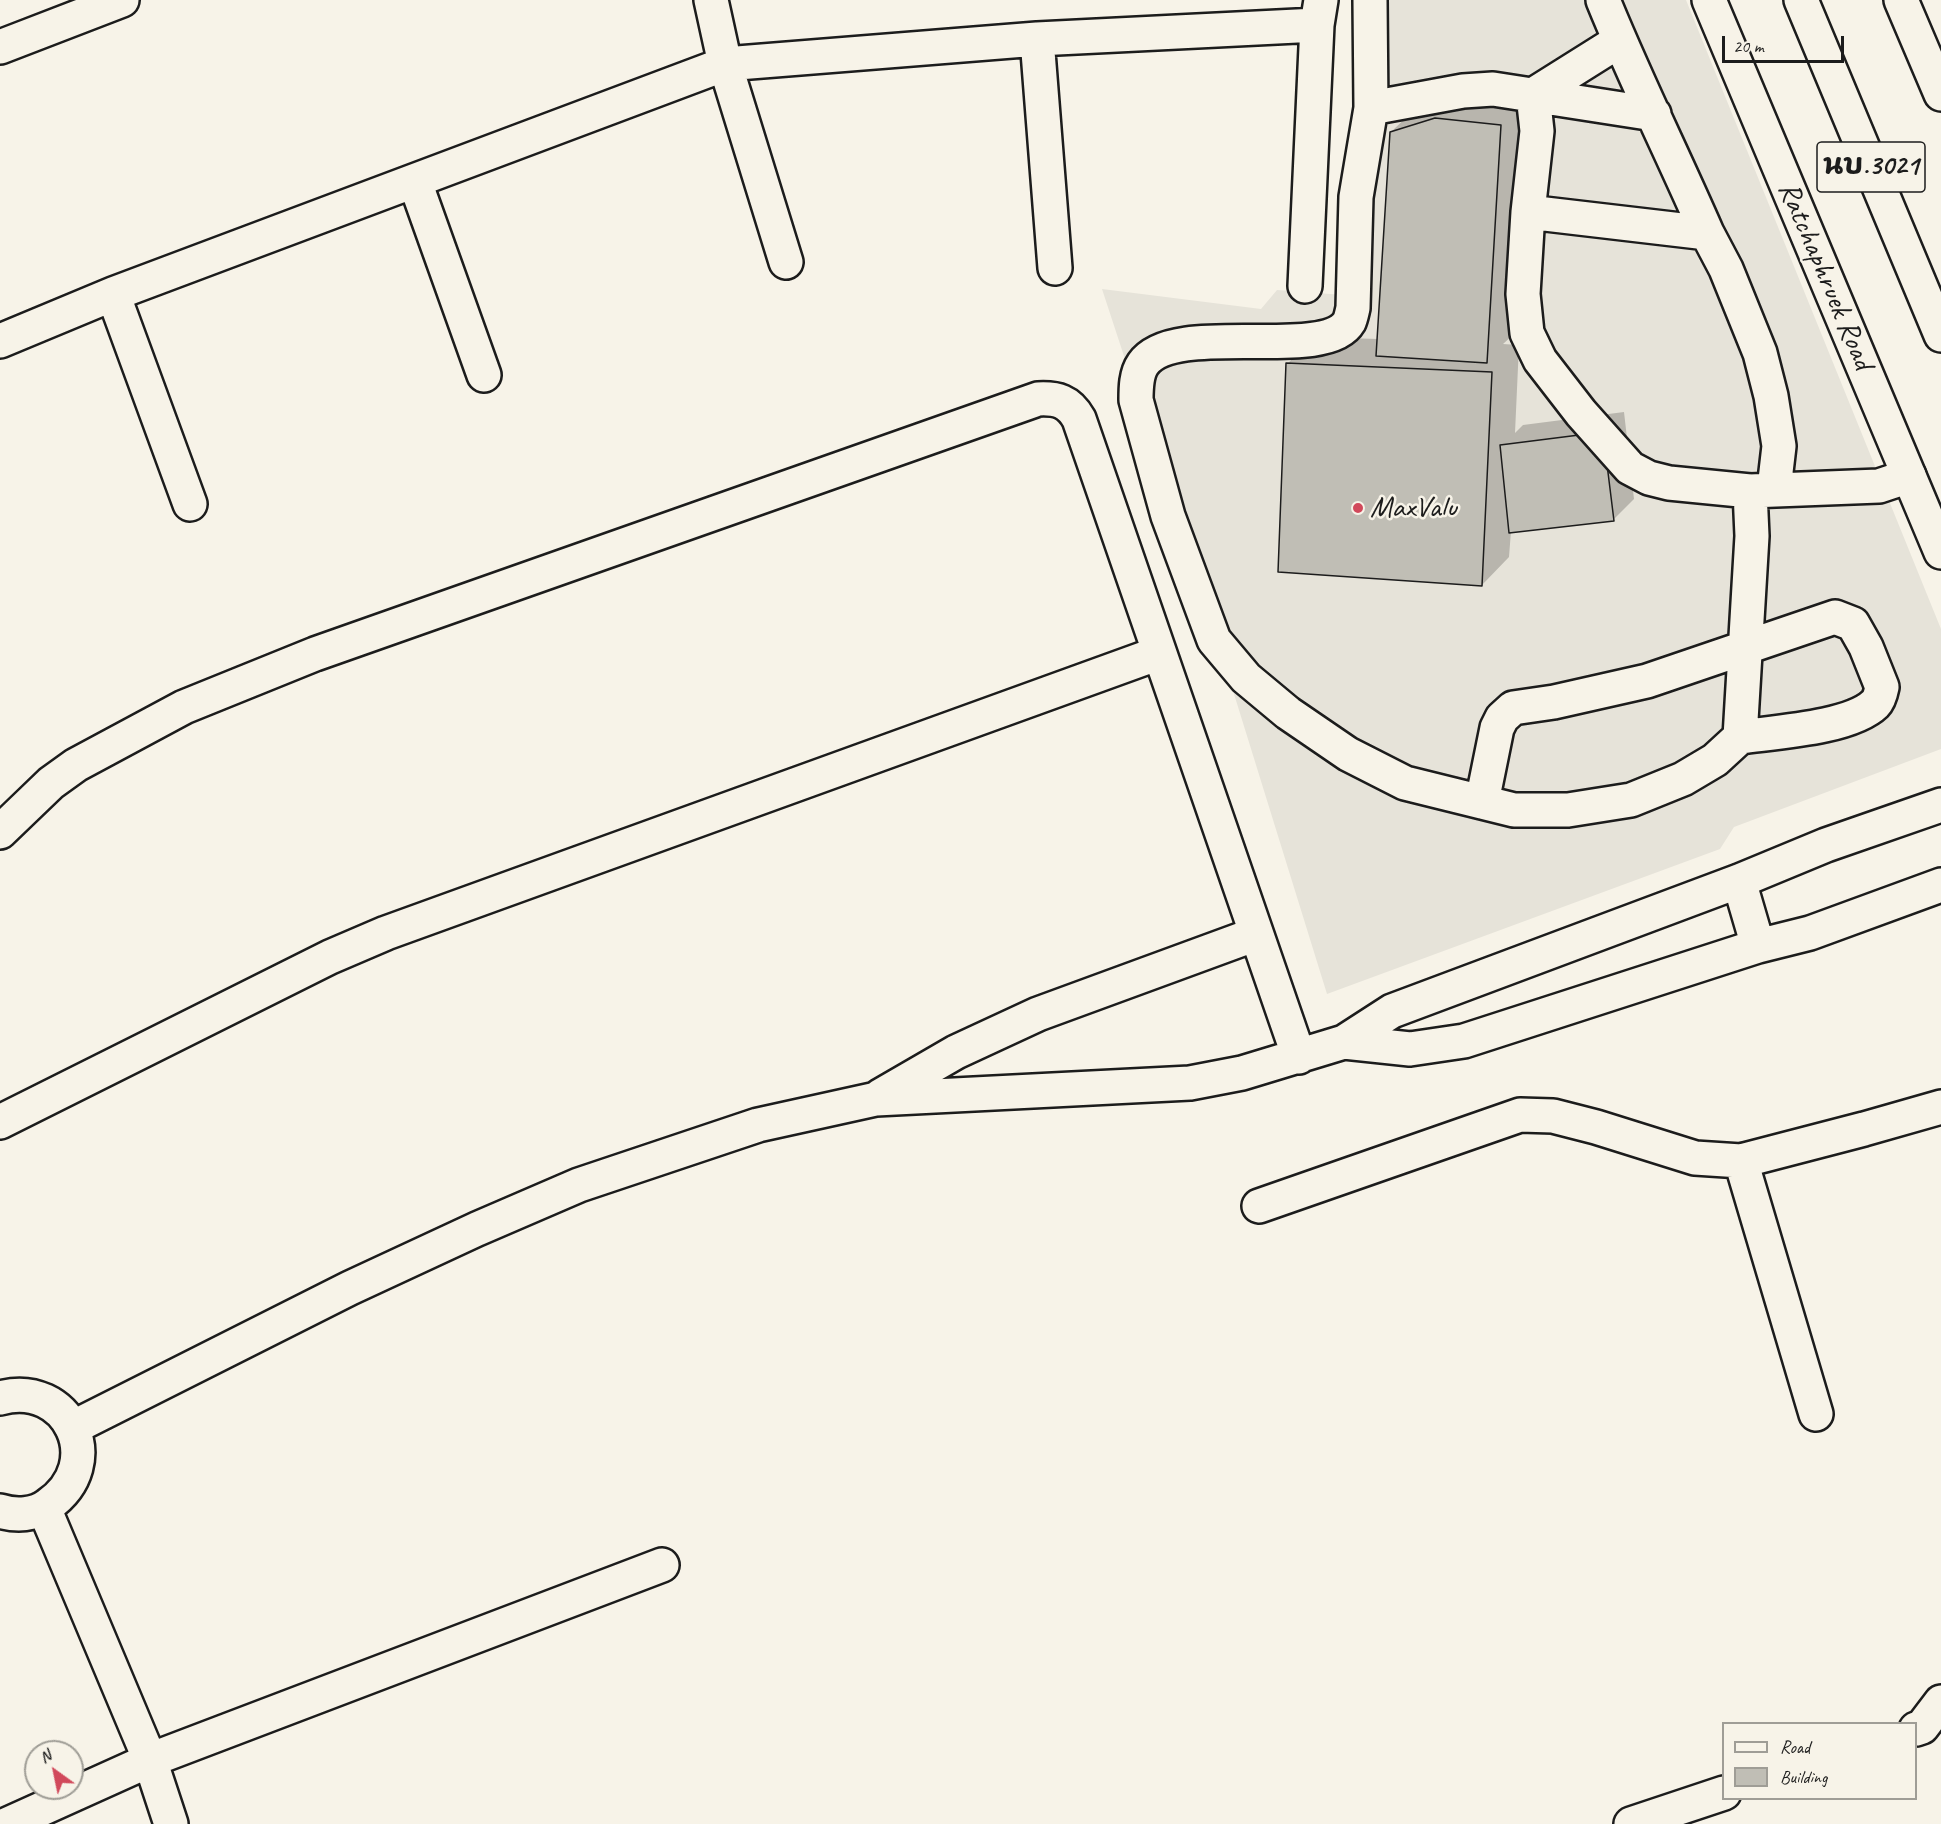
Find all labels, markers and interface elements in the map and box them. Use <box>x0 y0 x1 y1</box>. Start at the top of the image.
scale bar <box>1725 24 1846 62</box>
text: 20 m <box>1733 35 1764 57</box>
road number: นบ.3021 <box>1817 142 1925 192</box>
street label: Ratchaphruek Road <box>1769 177 1881 375</box>
place label: MaxValu <box>1370 490 1457 526</box>
marker: MaxValu <box>1351 501 1365 515</box>
legend <box>1722 1722 1917 1800</box>
text: Road <box>1780 1736 1810 1758</box>
north arrow <box>24 1740 84 1800</box>
text: N <box>36 1745 55 1768</box>
text: Building <box>1780 1766 1827 1788</box>

